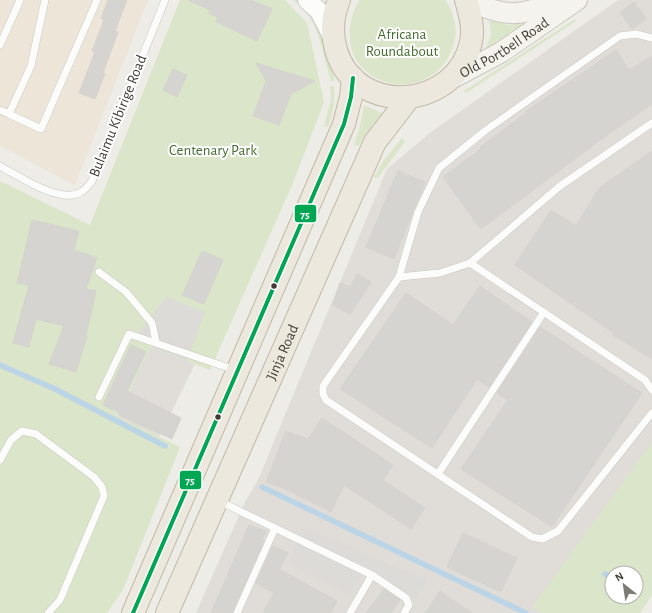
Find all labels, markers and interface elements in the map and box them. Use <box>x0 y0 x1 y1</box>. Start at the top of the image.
street label: Old Portbell Road <box>457 14 552 81</box>
park label: Africana Roundabout <box>366 27 439 59</box>
street label: Bulaimu Kibirige Road <box>87 53 149 179</box>
park label: Centenary Park <box>169 143 257 158</box>
line badge: 75 <box>294 204 317 223</box>
text: 75 <box>300 209 310 220</box>
unlabelled marker <box>269 281 279 291</box>
street label: Jinja Road <box>263 322 301 382</box>
unlabelled marker <box>213 412 223 422</box>
line badge: 75 <box>179 470 202 490</box>
text: 75 <box>185 475 195 486</box>
north arrow <box>604 565 644 605</box>
text: N <box>613 570 625 583</box>

